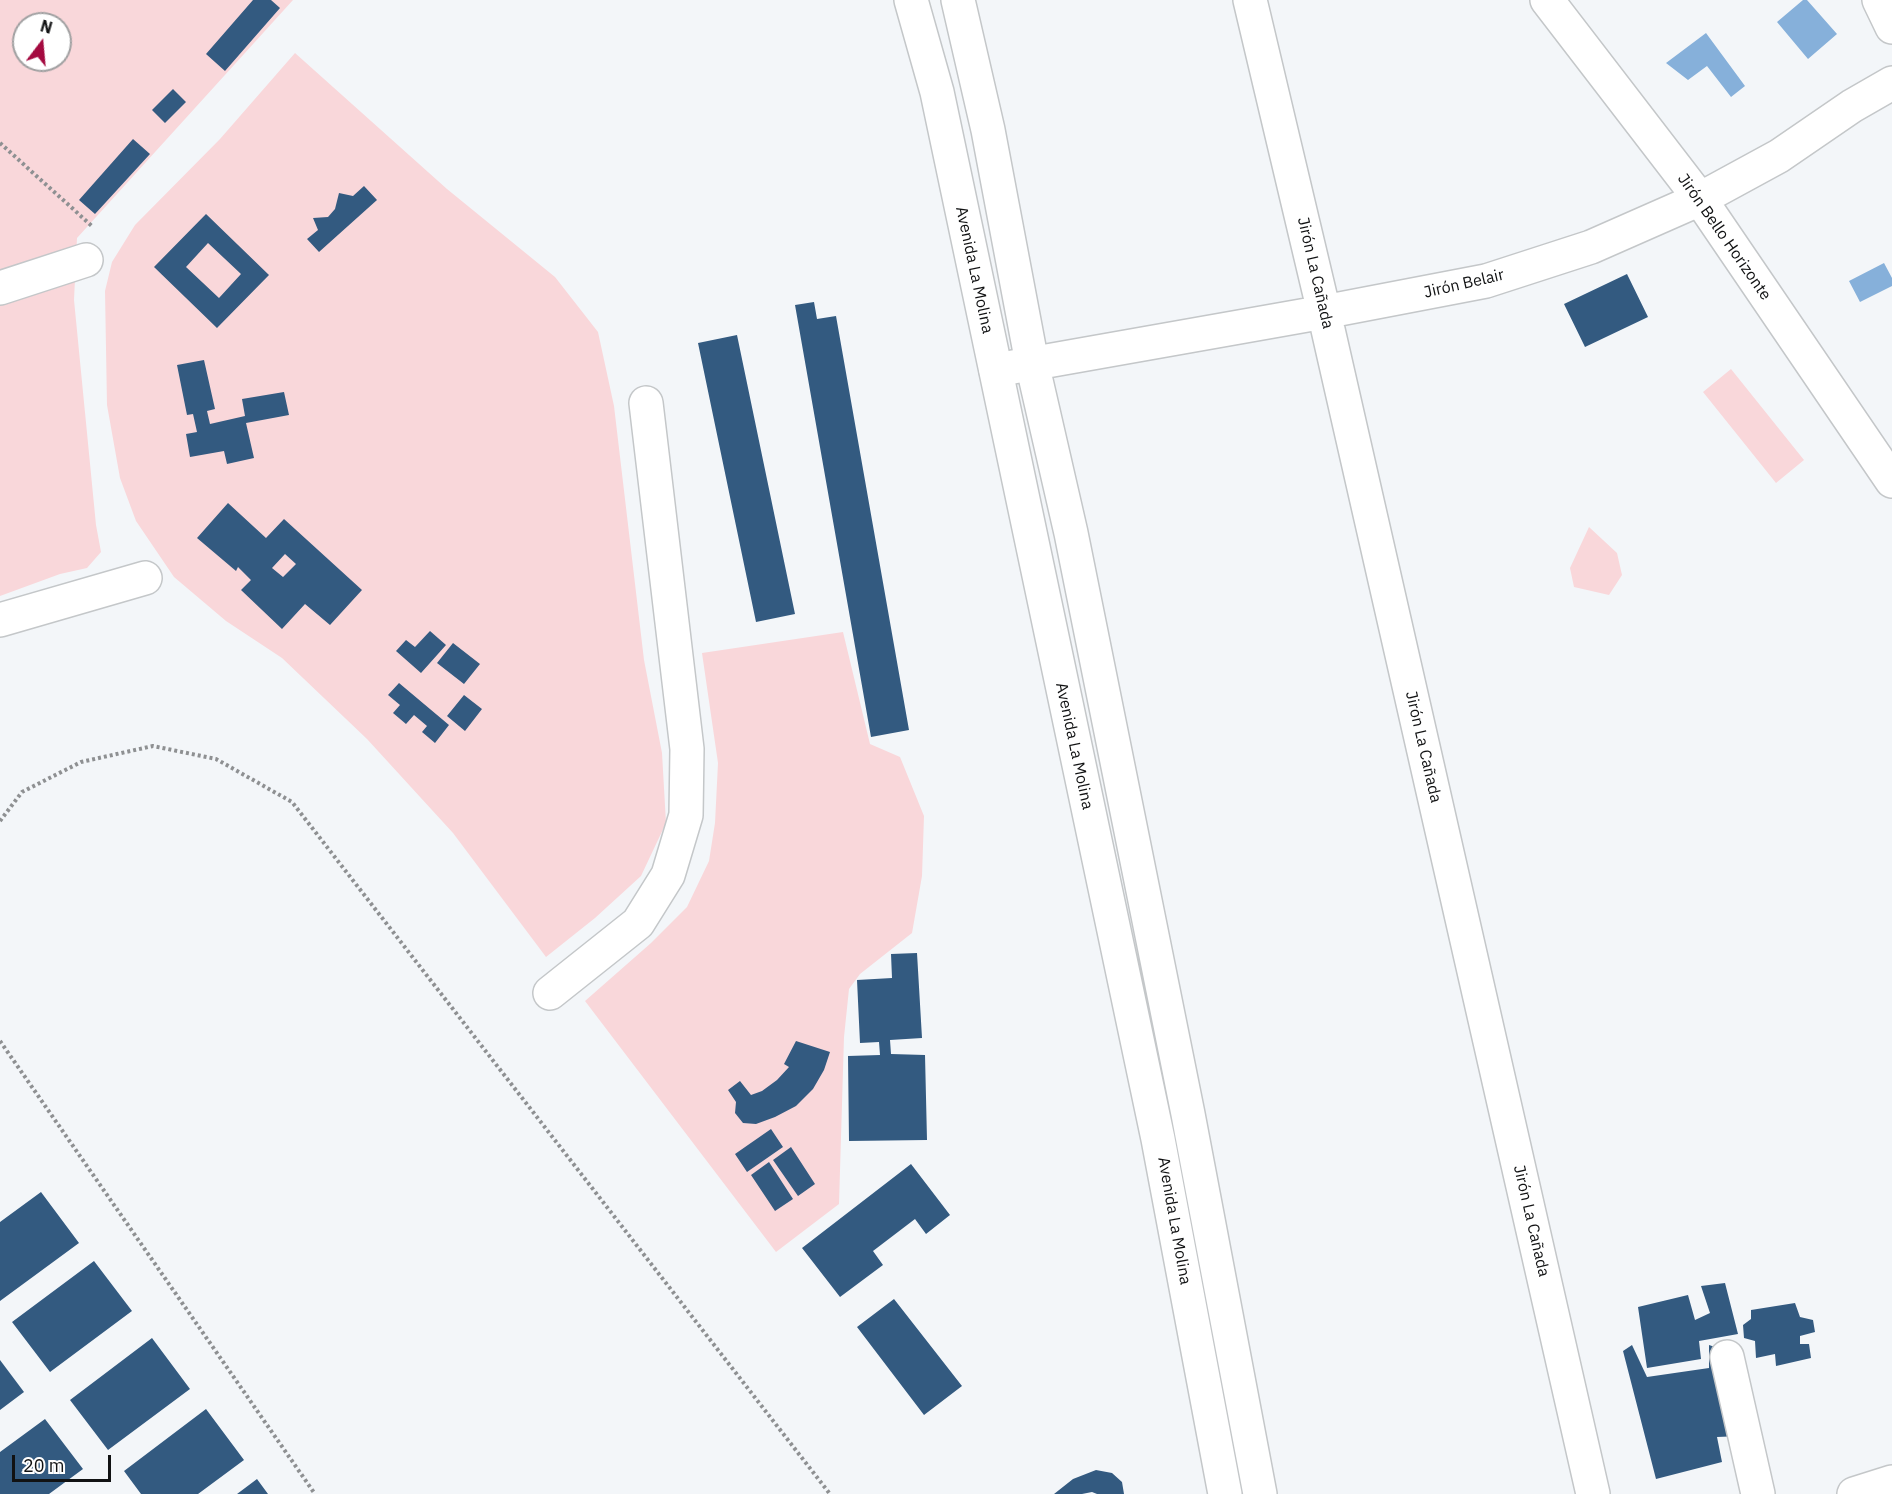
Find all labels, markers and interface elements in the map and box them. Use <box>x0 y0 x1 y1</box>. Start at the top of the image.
north arrow <box>12 12 72 72</box>
text: N <box>38 15 55 38</box>
street label: Jirón Bello Horizonte <box>1673 170 1775 304</box>
street label: Avenida La Molina <box>951 205 997 335</box>
street label: Jirón La Cañada <box>1293 215 1337 331</box>
street label: Jirón Belair <box>1422 265 1506 303</box>
street label: Avenida La Molina <box>1051 681 1097 811</box>
street label: Jirón La Cañada <box>1401 689 1445 805</box>
street label: Avenida La Molina <box>1153 1156 1195 1286</box>
street label: Jirón La Cañada <box>1509 1163 1553 1279</box>
scale bar <box>15 1443 114 1481</box>
text: 20 m <box>23 1454 65 1477</box>

